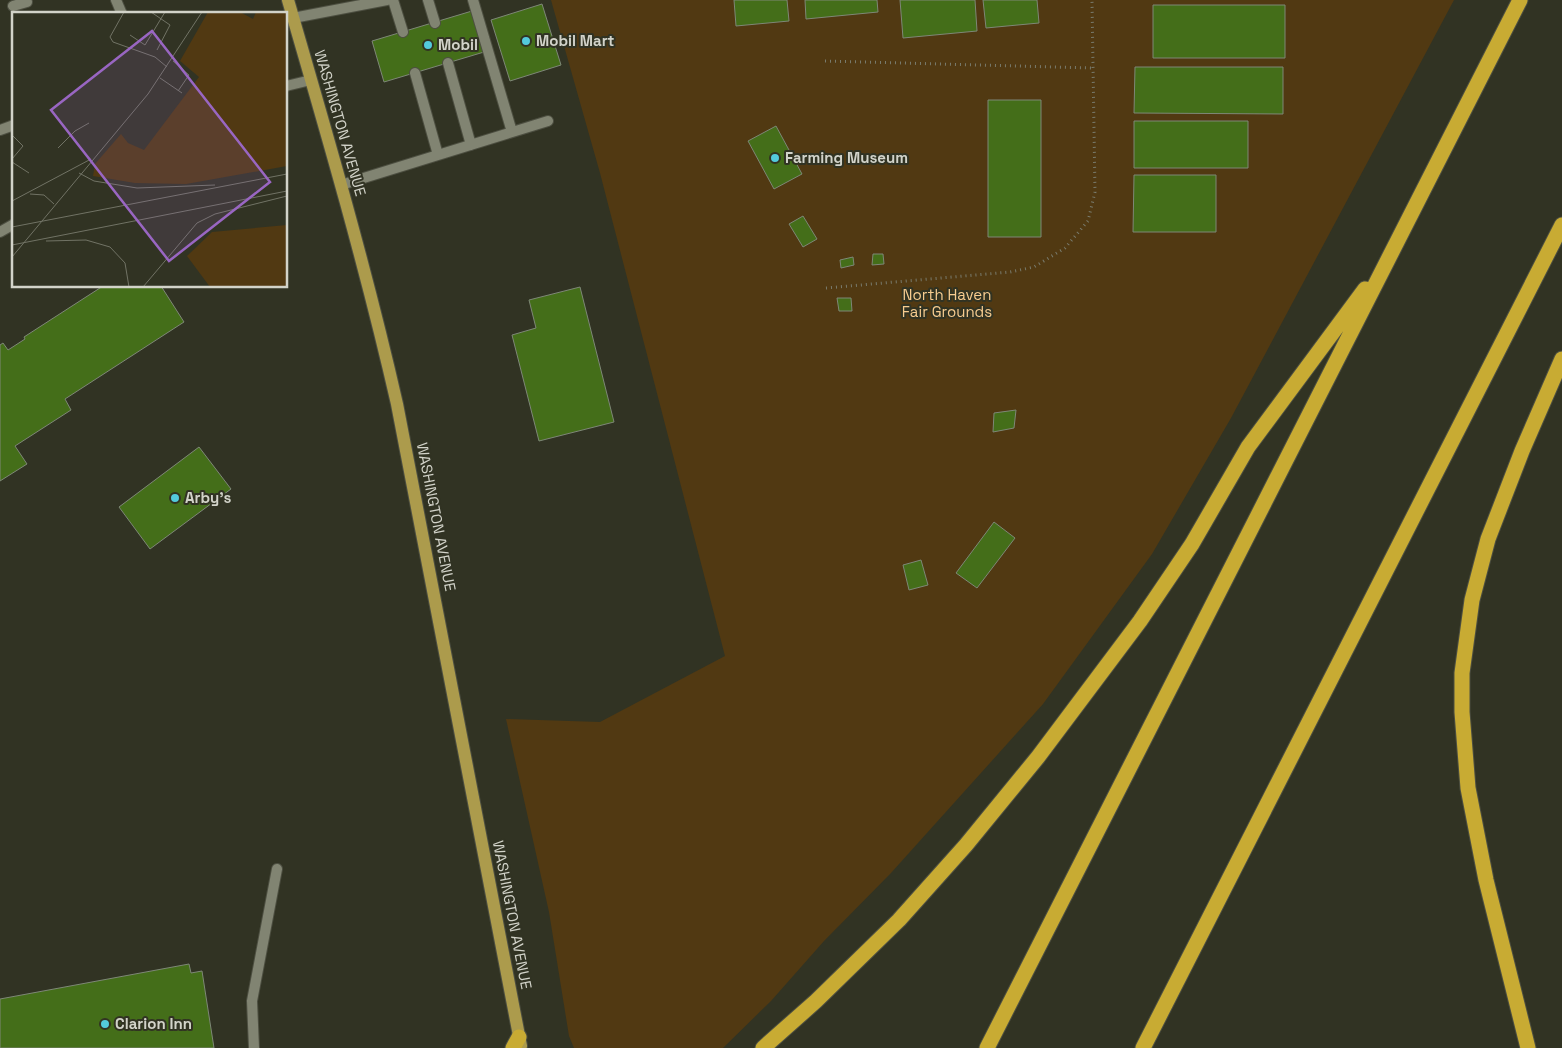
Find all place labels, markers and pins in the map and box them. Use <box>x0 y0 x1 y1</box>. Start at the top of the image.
place label: Mobil Mart <box>536 31 615 50</box>
place label: Mobil <box>438 35 478 54</box>
marker: Mobil Mart <box>520 35 532 47</box>
marker: Mobil <box>422 39 434 51</box>
place label: Farming Museum <box>785 148 908 167</box>
marker: Farming Museum <box>769 152 781 164</box>
place label: Arby's <box>185 488 232 507</box>
marker: Arby's <box>169 492 181 504</box>
place label: Clarion Inn <box>115 1014 192 1033</box>
marker: Clarion Inn <box>99 1018 111 1030</box>

